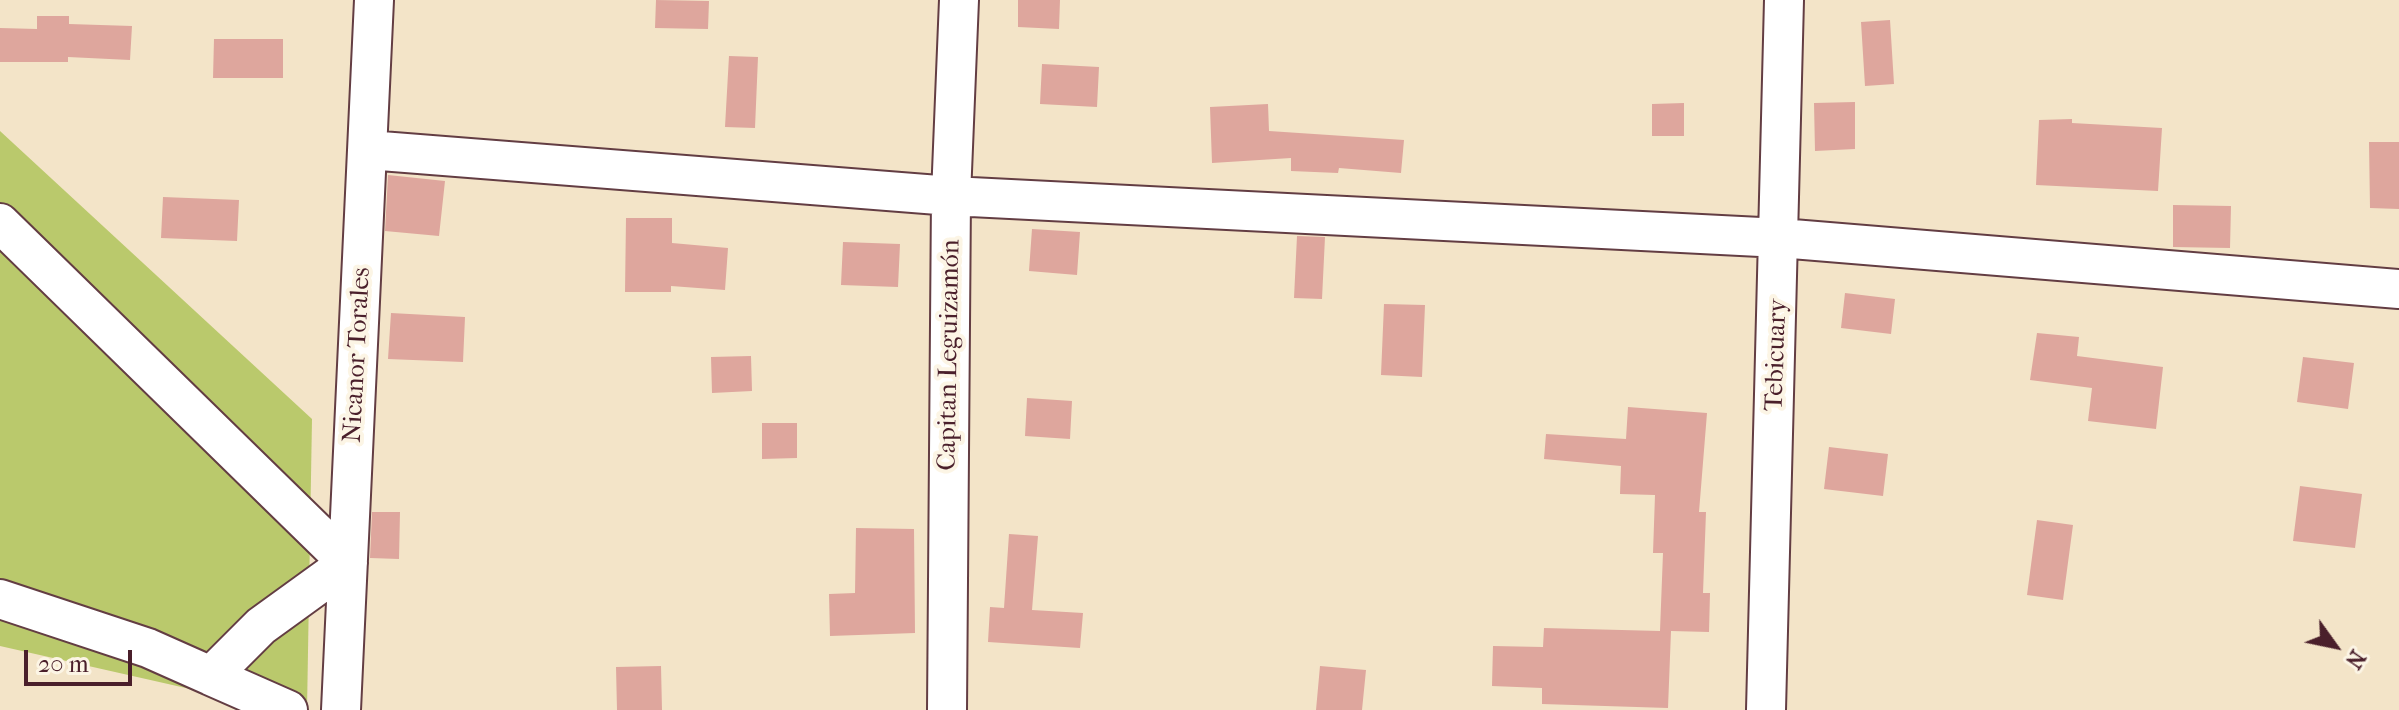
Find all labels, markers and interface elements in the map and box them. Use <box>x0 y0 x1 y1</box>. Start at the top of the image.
street label: Capitan Leguizamón <box>932 239 968 471</box>
street label: Nicanor Torales <box>338 266 378 444</box>
street label: Tebicuary <box>1759 298 1795 412</box>
north arrow <box>2295 606 2375 686</box>
scale bar <box>28 634 136 684</box>
text: N <box>2340 645 2371 673</box>
text: 20 m <box>38 650 89 678</box>

